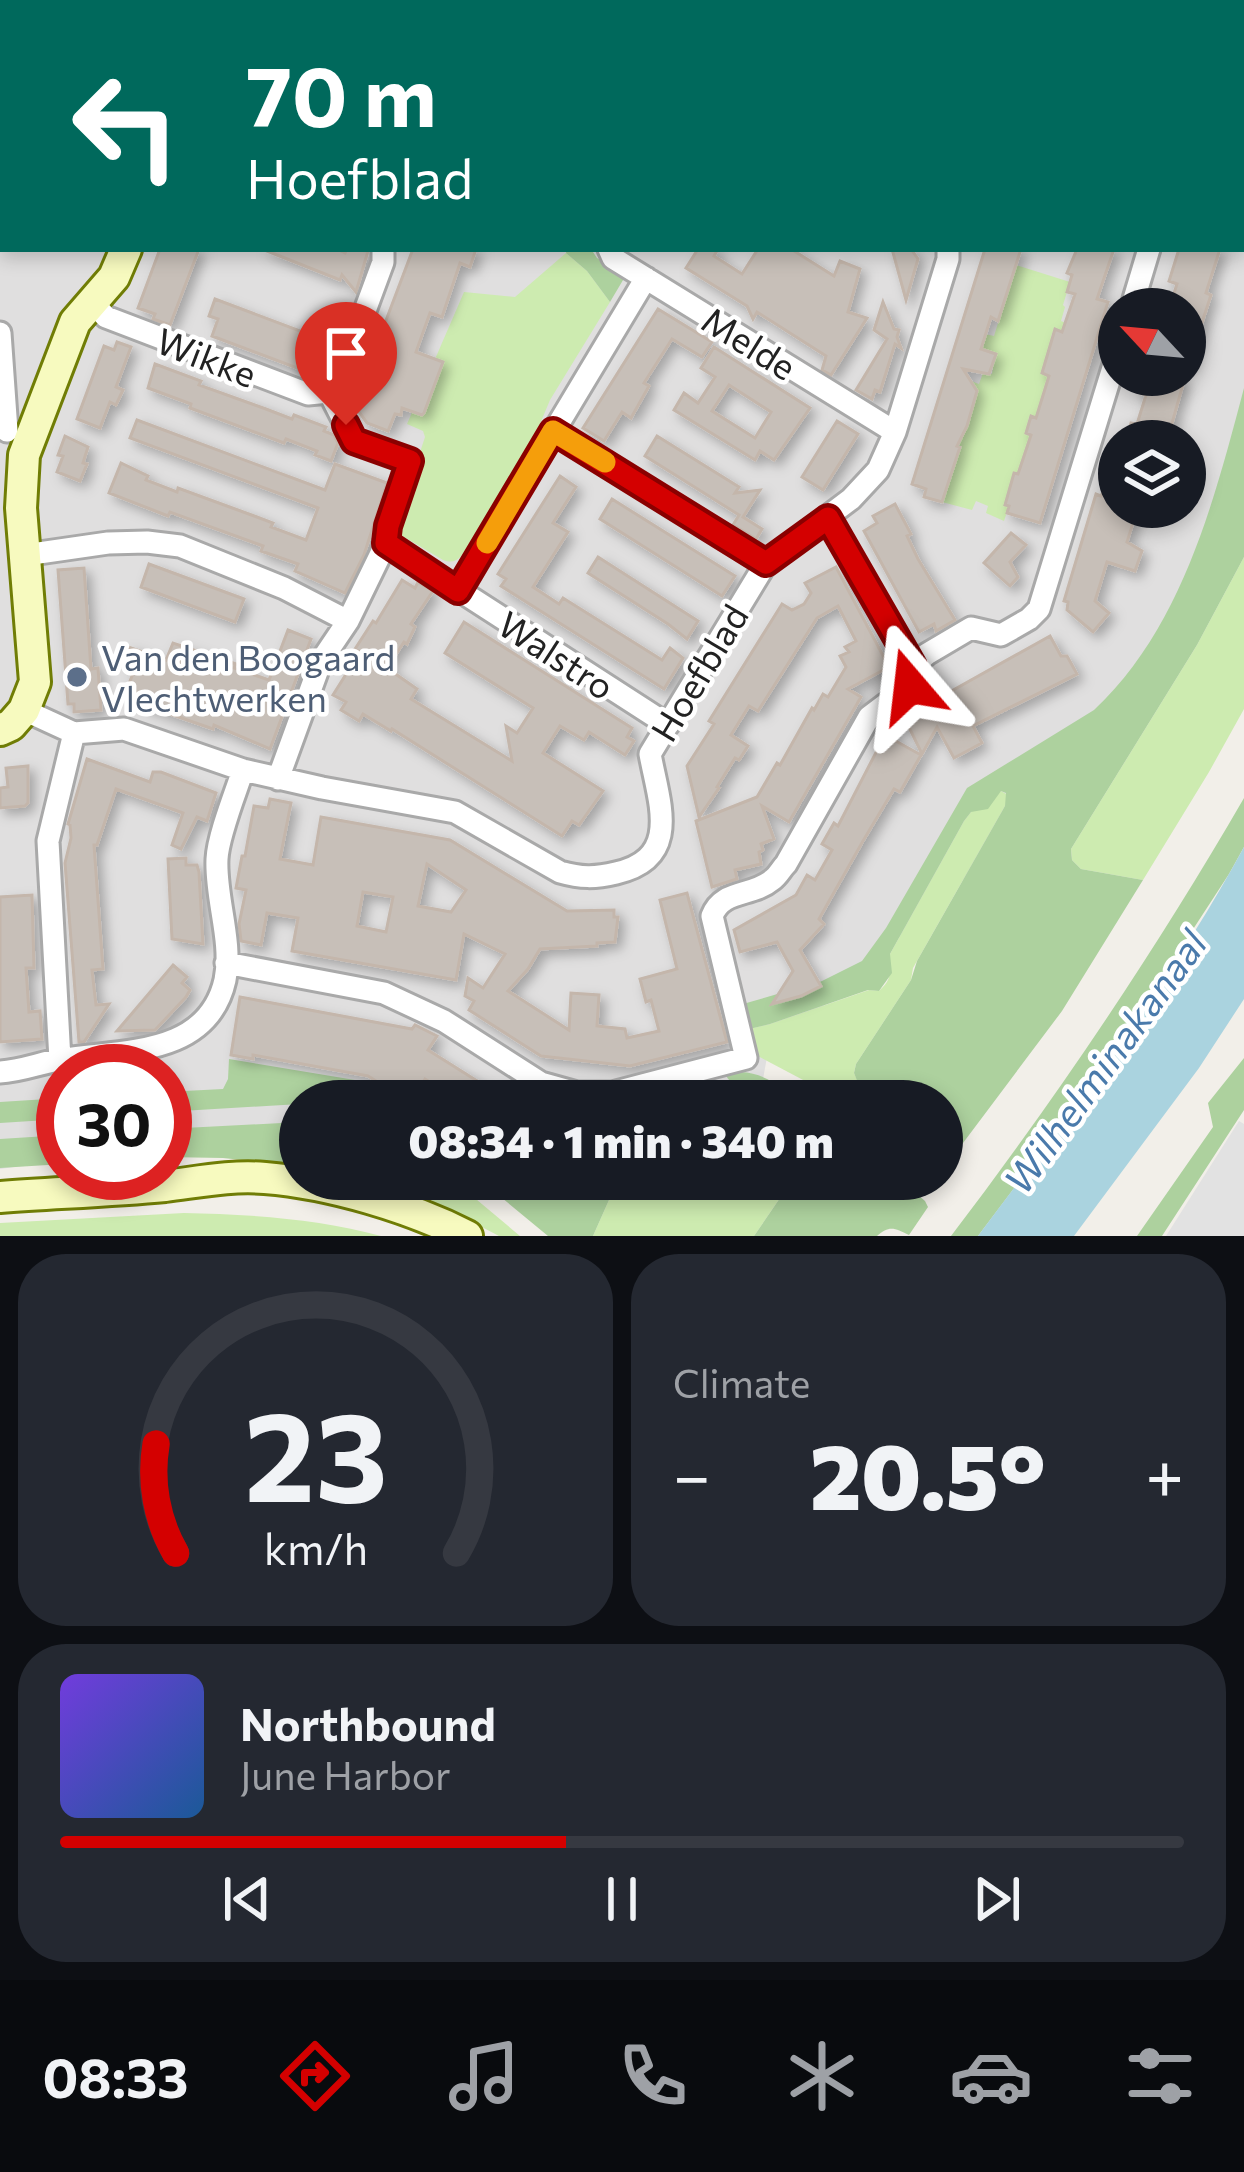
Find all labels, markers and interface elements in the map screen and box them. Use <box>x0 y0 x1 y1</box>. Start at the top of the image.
text: 70 m <box>246 42 437 144</box>
icon: left <box>48 48 204 204</box>
text: Hoefblad <box>246 144 473 210</box>
north arrow <box>1098 288 1206 396</box>
map controls <box>1098 288 1206 528</box>
street label: Melde <box>695 296 805 388</box>
pin <box>295 302 397 425</box>
street label: Wikke <box>151 317 263 395</box>
icon: arrive <box>313 320 379 386</box>
button: layers <box>1098 420 1206 528</box>
street label: Hoefblad <box>640 596 756 748</box>
street label: Walstro <box>491 600 623 708</box>
position arrow <box>847 623 973 749</box>
place label: Van den Boogaard Vlechtwerken <box>101 634 395 719</box>
marker: Van den Boogaard Vlechtwerken <box>64 664 90 690</box>
water label: Wilhelminakanaal <box>992 919 1216 1202</box>
speed limit sign: 30 <box>36 1044 192 1200</box>
text: 08:34 · 1 min · 340 m <box>408 1112 834 1167</box>
text: Climate <box>673 1358 810 1406</box>
text: 23 <box>244 1375 387 1528</box>
text: 20.5° <box>810 1418 1046 1529</box>
text: − <box>673 1433 711 1514</box>
text: + <box>1145 1433 1184 1514</box>
text: km/h <box>263 1521 368 1574</box>
text: Northbound <box>240 1695 496 1750</box>
text: June Harbor <box>240 1750 451 1798</box>
icon: previous <box>214 1866 280 1932</box>
icon: pause <box>589 1866 655 1932</box>
icon: next <box>964 1866 1030 1932</box>
icon: directions <box>273 2034 357 2118</box>
icon: music <box>442 2034 526 2118</box>
icon: phone <box>611 2034 695 2118</box>
icon: climate <box>780 2034 864 2118</box>
icon: car <box>949 2034 1033 2118</box>
icon: filters <box>1118 2034 1202 2118</box>
text: 08:33 <box>42 2043 189 2109</box>

